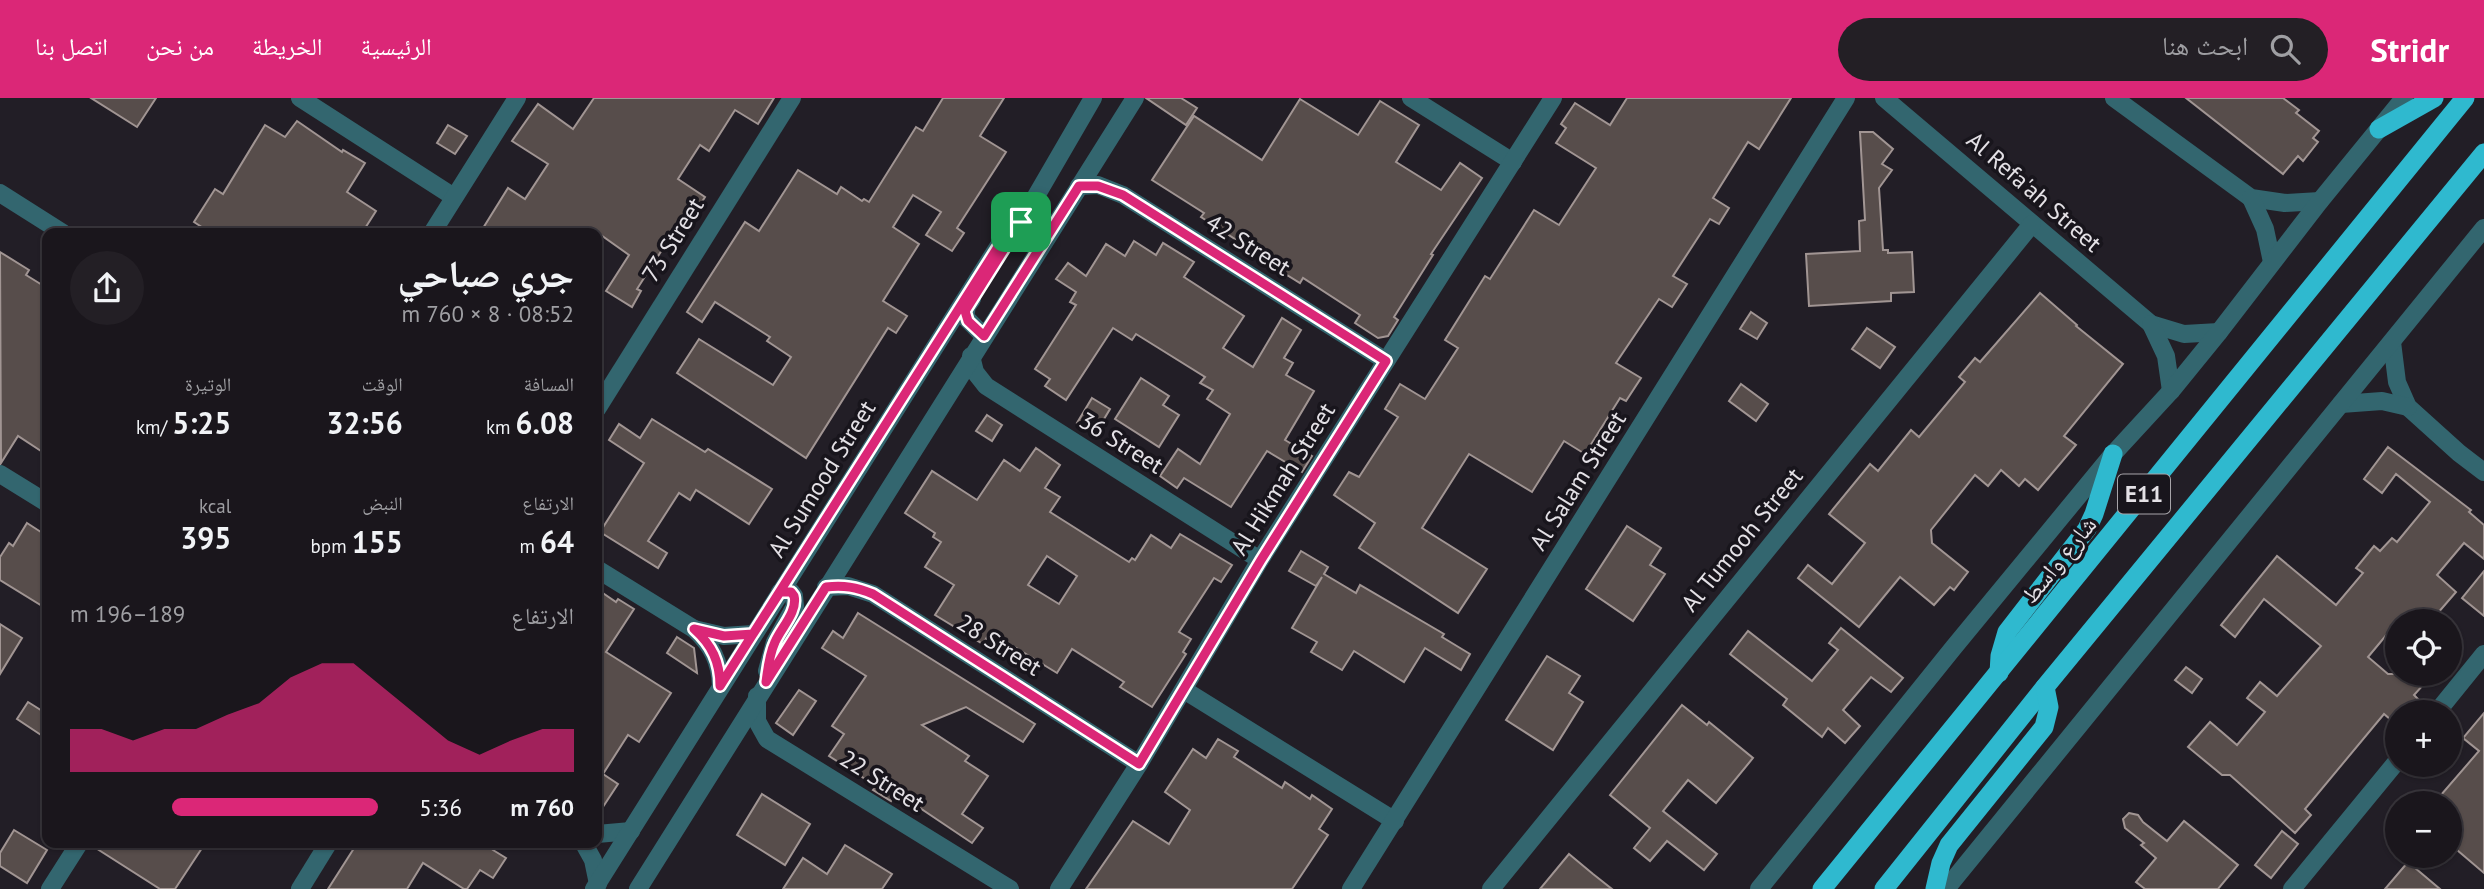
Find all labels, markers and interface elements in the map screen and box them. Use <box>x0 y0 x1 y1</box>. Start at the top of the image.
search box <box>1838 18 2328 81</box>
text: Stridr <box>2370 28 2449 71</box>
text: ابحث هنا <box>2162 29 2248 62</box>
icon: search <box>2266 30 2304 68</box>
text: اتصل بنا <box>35 31 108 62</box>
text: من نحن <box>146 31 214 62</box>
text: الخريطة <box>252 31 323 62</box>
text: الرئيسية <box>361 31 432 62</box>
street label: Al Refa'ah Street <box>1961 125 2108 259</box>
street label: 73 Street <box>635 192 711 288</box>
pin <box>991 192 1051 252</box>
icon: arrive <box>1002 203 1040 241</box>
street label: 42 Street <box>1200 207 1296 283</box>
text: جري صباحي <box>397 248 574 297</box>
button: share <box>70 251 144 325</box>
text: 08:52 · 8 × 760 m <box>401 299 574 328</box>
text: الوتيرة <box>185 372 231 396</box>
text: الوقت <box>362 372 403 396</box>
text: المسافة <box>524 372 574 396</box>
street label: Al Sumood Street <box>761 395 882 563</box>
street label: Al Hikmah Street <box>1223 397 1342 561</box>
text: 5:25 <box>172 403 231 442</box>
text: 32:56 <box>327 403 403 442</box>
text: 6.08 <box>516 403 574 442</box>
street label: 36 Street <box>1073 405 1169 481</box>
street label: Al Salam Street <box>1523 405 1633 556</box>
text: /km <box>136 415 172 439</box>
text: km <box>486 415 516 439</box>
street label: Al Tumooh Street <box>1674 461 1809 618</box>
road number: E11 <box>2118 474 2170 514</box>
text: النبض <box>362 491 403 515</box>
text: الارتفاع <box>522 491 574 515</box>
text: kcal <box>199 494 231 518</box>
street label: شارع واسط <box>2014 510 2103 610</box>
text: 395 <box>180 518 231 557</box>
text: 155 <box>352 522 403 561</box>
text: 64 <box>540 522 574 561</box>
text: bpm <box>311 534 352 558</box>
text: m <box>519 534 540 558</box>
text: 189–196 m <box>70 599 185 628</box>
text: الارتفاع <box>511 601 574 630</box>
street label: 28 Street <box>951 607 1047 683</box>
map controls <box>2385 609 2462 868</box>
button: locate <box>2385 609 2462 686</box>
button: + <box>2385 700 2462 777</box>
street label: 22 Street <box>834 743 930 819</box>
button: − <box>2385 791 2462 868</box>
text: 5:36 <box>419 793 462 822</box>
text: 760 m <box>511 793 574 822</box>

